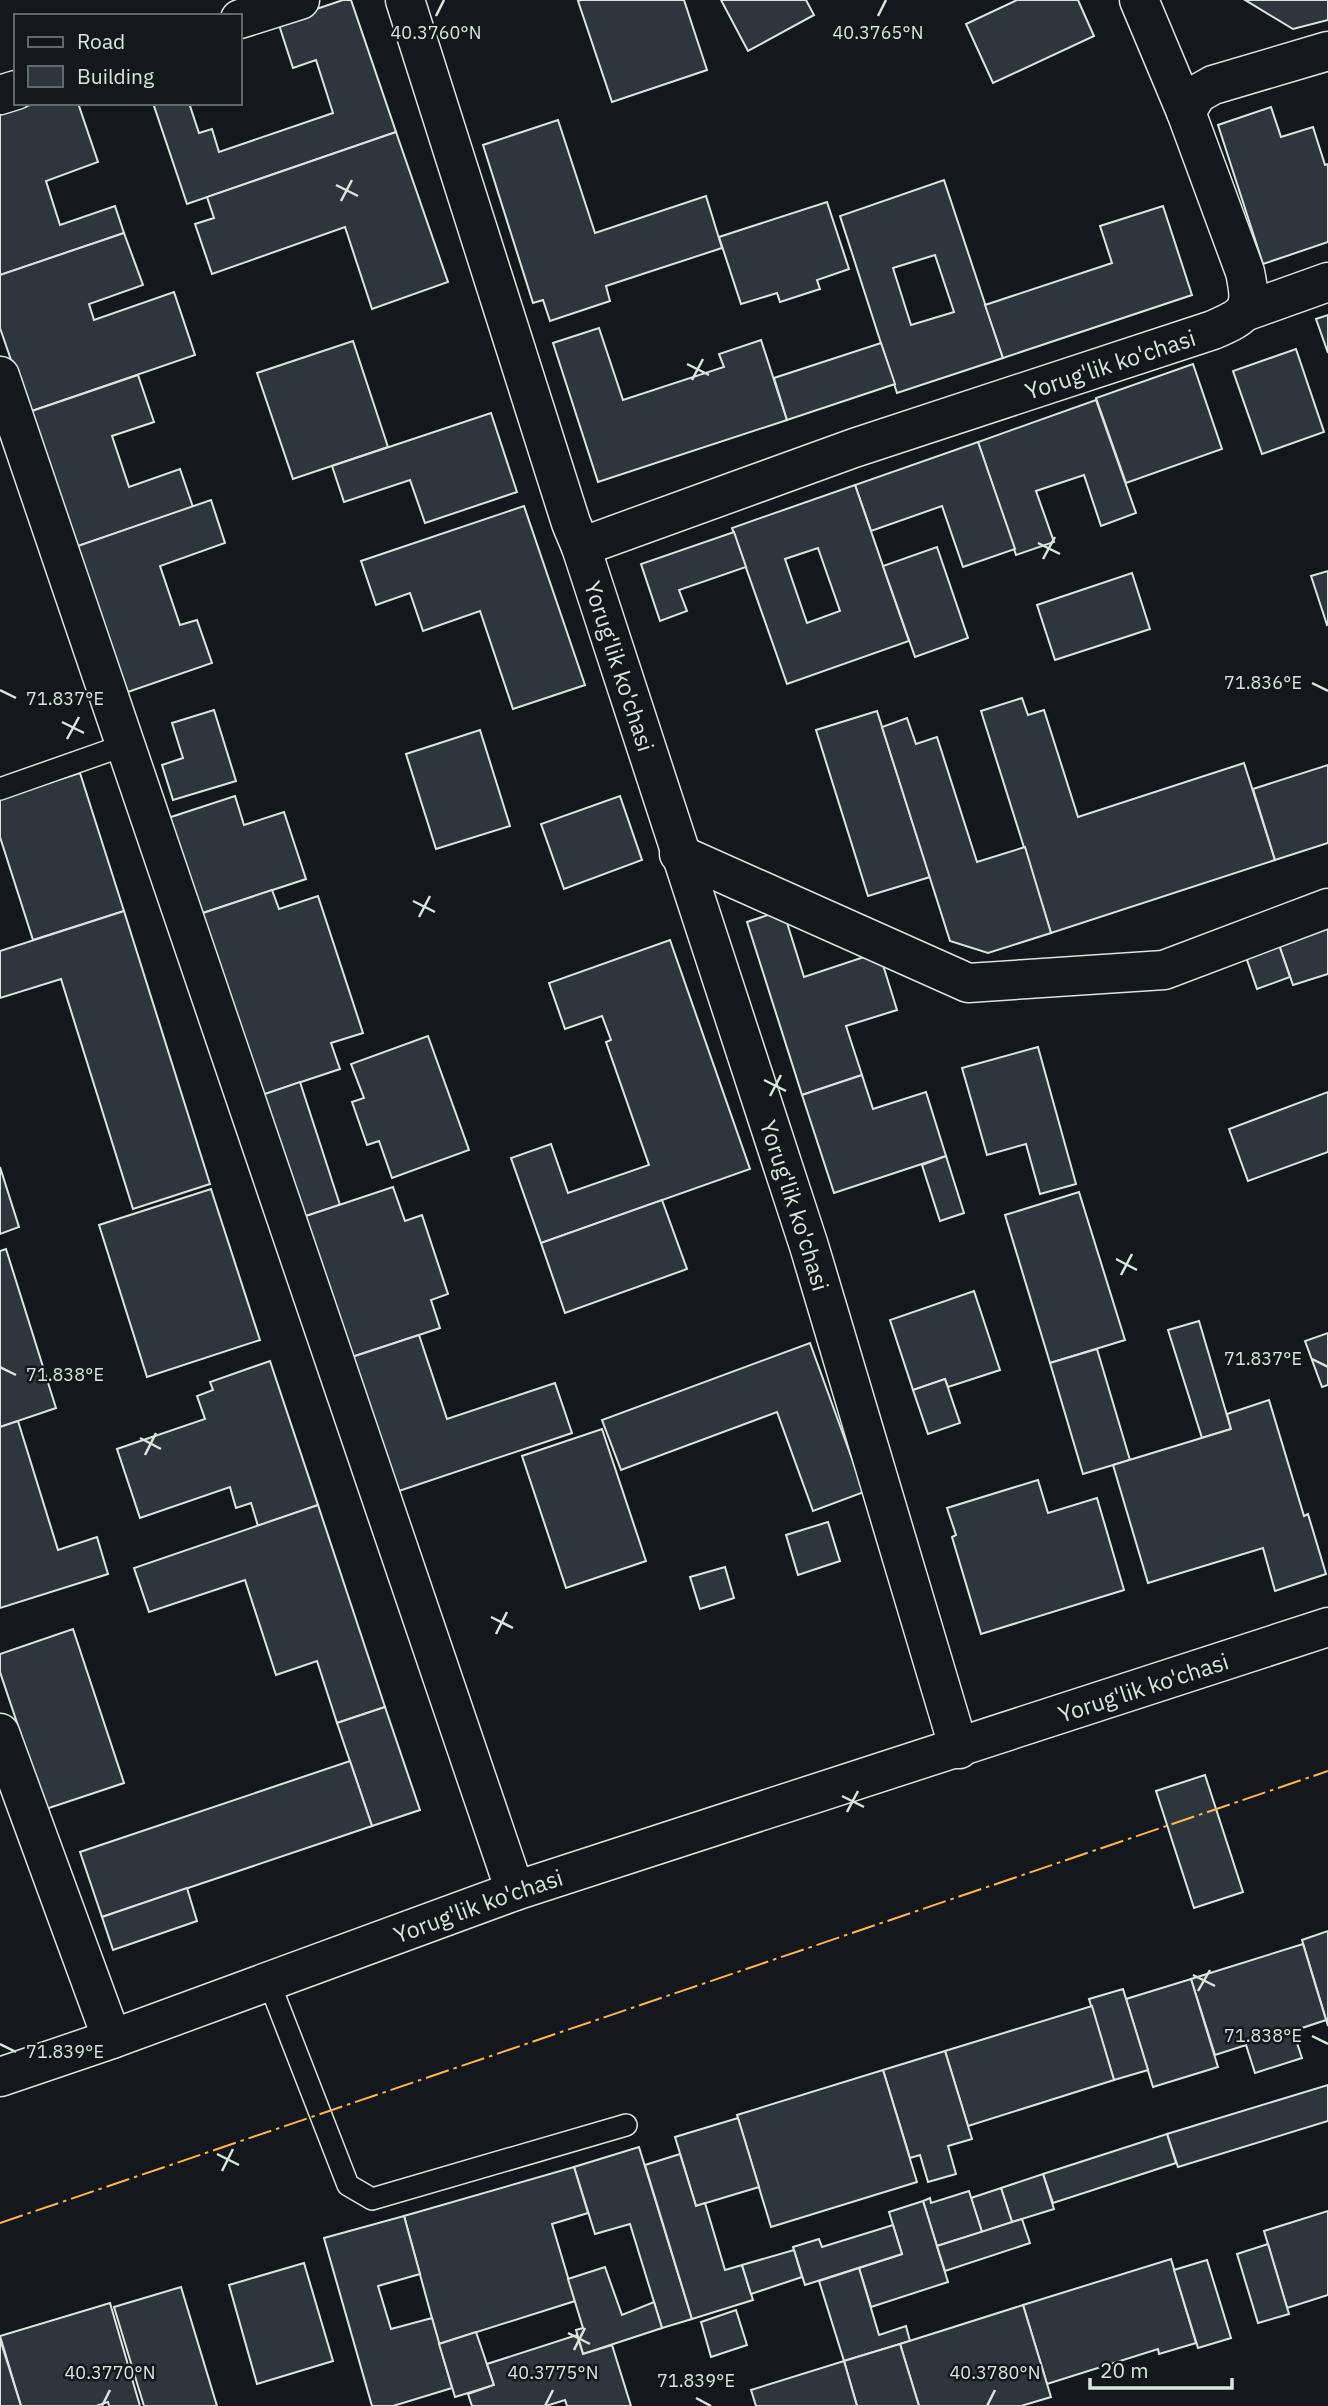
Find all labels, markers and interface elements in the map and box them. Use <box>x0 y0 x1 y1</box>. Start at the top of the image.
legend <box>14 14 242 105</box>
text: 40.3760°N <box>391 21 481 44</box>
text: 40.3765°N <box>833 21 923 44</box>
text: Road <box>77 27 125 55</box>
text: Building <box>77 62 154 90</box>
street label: Yorug'lik ko'chasi <box>1021 322 1199 406</box>
street label: Yorug'lik ko'chasi <box>578 577 662 755</box>
text: 71.836°E <box>1224 671 1302 694</box>
text: 71.837°E <box>26 687 104 710</box>
street label: Yorug'lik ko'chasi <box>754 1116 836 1294</box>
text: 71.837°E <box>1224 1347 1302 1370</box>
text: 71.838°E <box>26 1363 104 1386</box>
street label: Yorug'lik ko'chasi <box>1054 1645 1232 1729</box>
street label: Yorug'lik ko'chasi <box>389 1862 566 1949</box>
text: 71.838°E <box>1224 2024 1302 2047</box>
text: 71.839°E <box>26 2040 104 2063</box>
scale bar <box>1090 2346 1232 2390</box>
text: 20 m <box>1100 2356 1149 2384</box>
text: 40.3770°N <box>65 2361 155 2384</box>
text: 40.3775°N <box>508 2361 598 2384</box>
text: 40.3780°N <box>950 2361 1040 2384</box>
text: 71.839°E <box>657 2369 735 2392</box>

